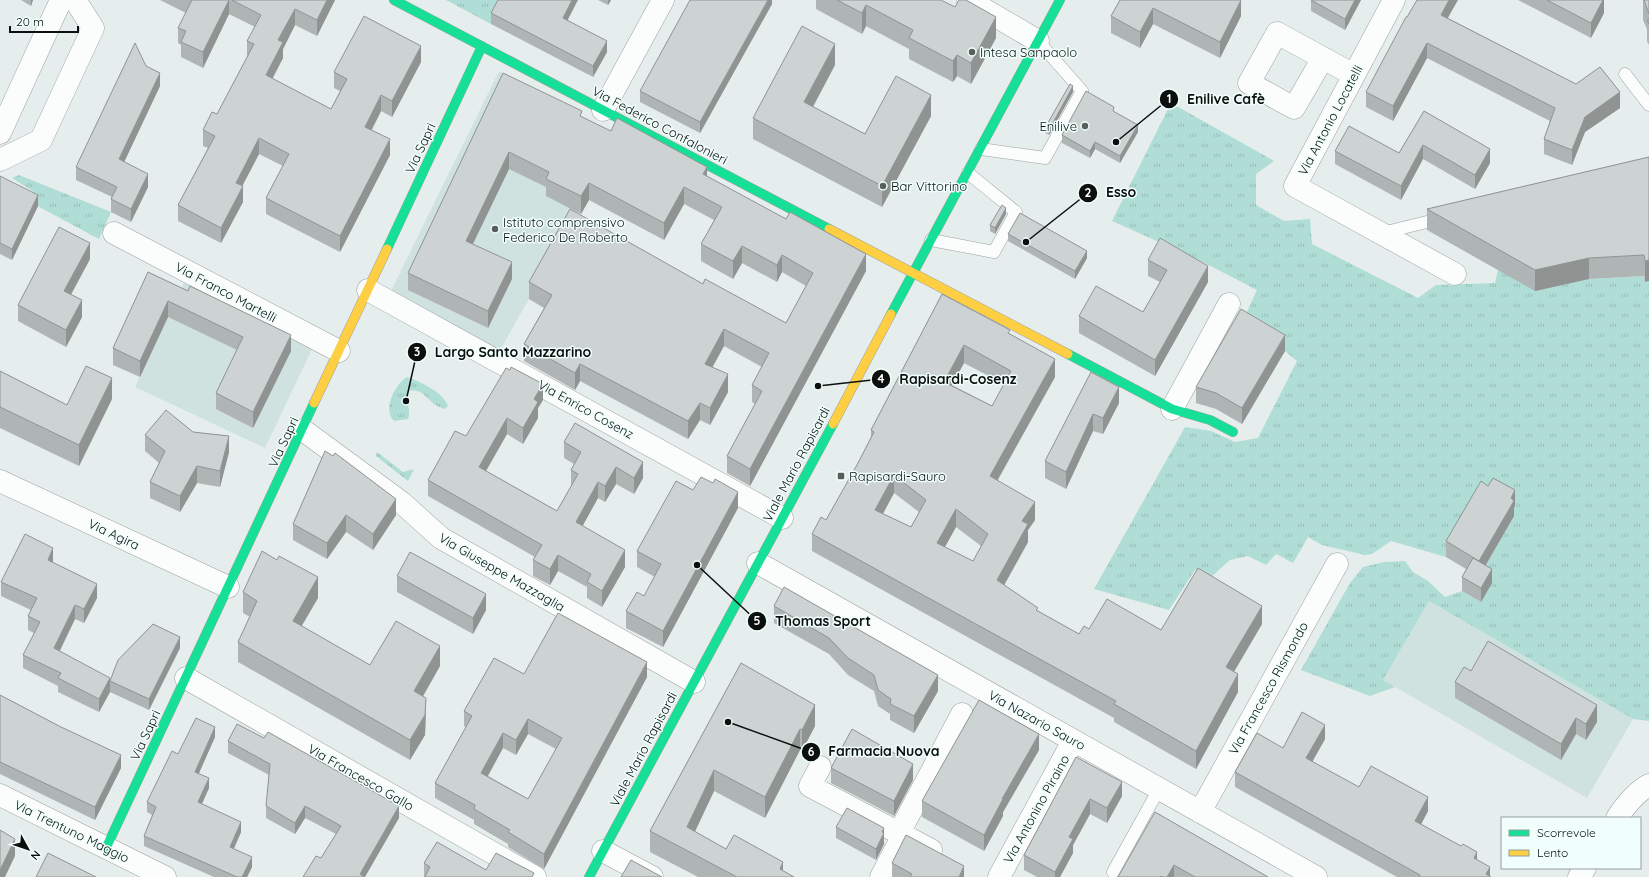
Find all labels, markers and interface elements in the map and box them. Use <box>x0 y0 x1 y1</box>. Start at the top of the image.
scale bar <box>10 8 78 34</box>
text: 20 m <box>16 14 44 29</box>
place label: Intesa Sanpaolo <box>980 44 1077 60</box>
marker: Intesa Sanpaolo <box>967 47 977 57</box>
street label: Via Antonio Locatelli <box>1294 62 1366 178</box>
street label: Via Federico Confalonieri <box>590 82 730 168</box>
callout: Enilive Cafè <box>1159 86 1273 112</box>
text: Enilive Cafè <box>1187 90 1265 108</box>
text: 1 <box>1167 91 1171 106</box>
place label: Enilive <box>1039 118 1077 134</box>
street label: Via Sapri <box>401 120 439 176</box>
marker: Enilive <box>1080 121 1090 131</box>
place label: Bar Vittorino <box>891 178 967 194</box>
callout: Esso <box>1078 180 1144 206</box>
marker: Bar Vittorino <box>878 181 888 191</box>
text: Esso <box>1106 183 1136 201</box>
text: 2 <box>1085 185 1092 200</box>
place label: Istituto comprensivo Federico De Roberto <box>503 214 628 245</box>
marker: Istituto comprensivo Federico De Roberto <box>490 224 500 234</box>
street label: Via Franco Martelli <box>173 259 279 325</box>
callout: Largo Santo Mazzarino <box>407 339 599 365</box>
text: Largo Santo Mazzarino <box>435 343 592 361</box>
text: 3 <box>414 344 420 359</box>
callout: Rapisardi-Cosenz <box>871 366 1024 392</box>
text: Rapisardi-Cosenz <box>899 370 1017 388</box>
text: 4 <box>877 371 885 386</box>
street label: Via Enrico Cosenz <box>535 376 637 442</box>
street label: Viale Mario Rapisardi <box>759 404 833 524</box>
street label: Via Sapri <box>264 414 302 470</box>
place label: Rapisardi-Sauro <box>849 468 946 484</box>
marker: Rapisardi-Sauro <box>836 471 846 481</box>
street label: Via Agira <box>86 515 142 553</box>
street label: Via Giuseppe Mazzaglia <box>436 529 568 615</box>
callout: Thomas Sport <box>747 608 879 634</box>
text: Thomas Sport <box>775 612 871 630</box>
text: 5 <box>754 613 761 628</box>
street label: Via Francesco Rismondo <box>1225 619 1311 757</box>
street label: Via Nazario Sauro <box>986 687 1088 753</box>
street label: Viale Mario Rapisardi <box>606 689 680 809</box>
street label: Via Sapri <box>126 707 164 763</box>
callout: Farmacia Nuova <box>801 739 948 765</box>
street label: Via Francesco Gallo <box>305 740 417 814</box>
text: Farmacia Nuova <box>828 742 940 760</box>
text: 6 <box>808 744 815 759</box>
street label: Via Antonino Piraino <box>1000 752 1073 866</box>
street label: Via Trentuno Maggio <box>12 796 132 866</box>
legend <box>1501 817 1641 869</box>
text: Scorrevole <box>1537 825 1596 840</box>
north arrow <box>8 829 48 869</box>
text: Lento <box>1537 845 1568 860</box>
text: N <box>28 848 44 863</box>

